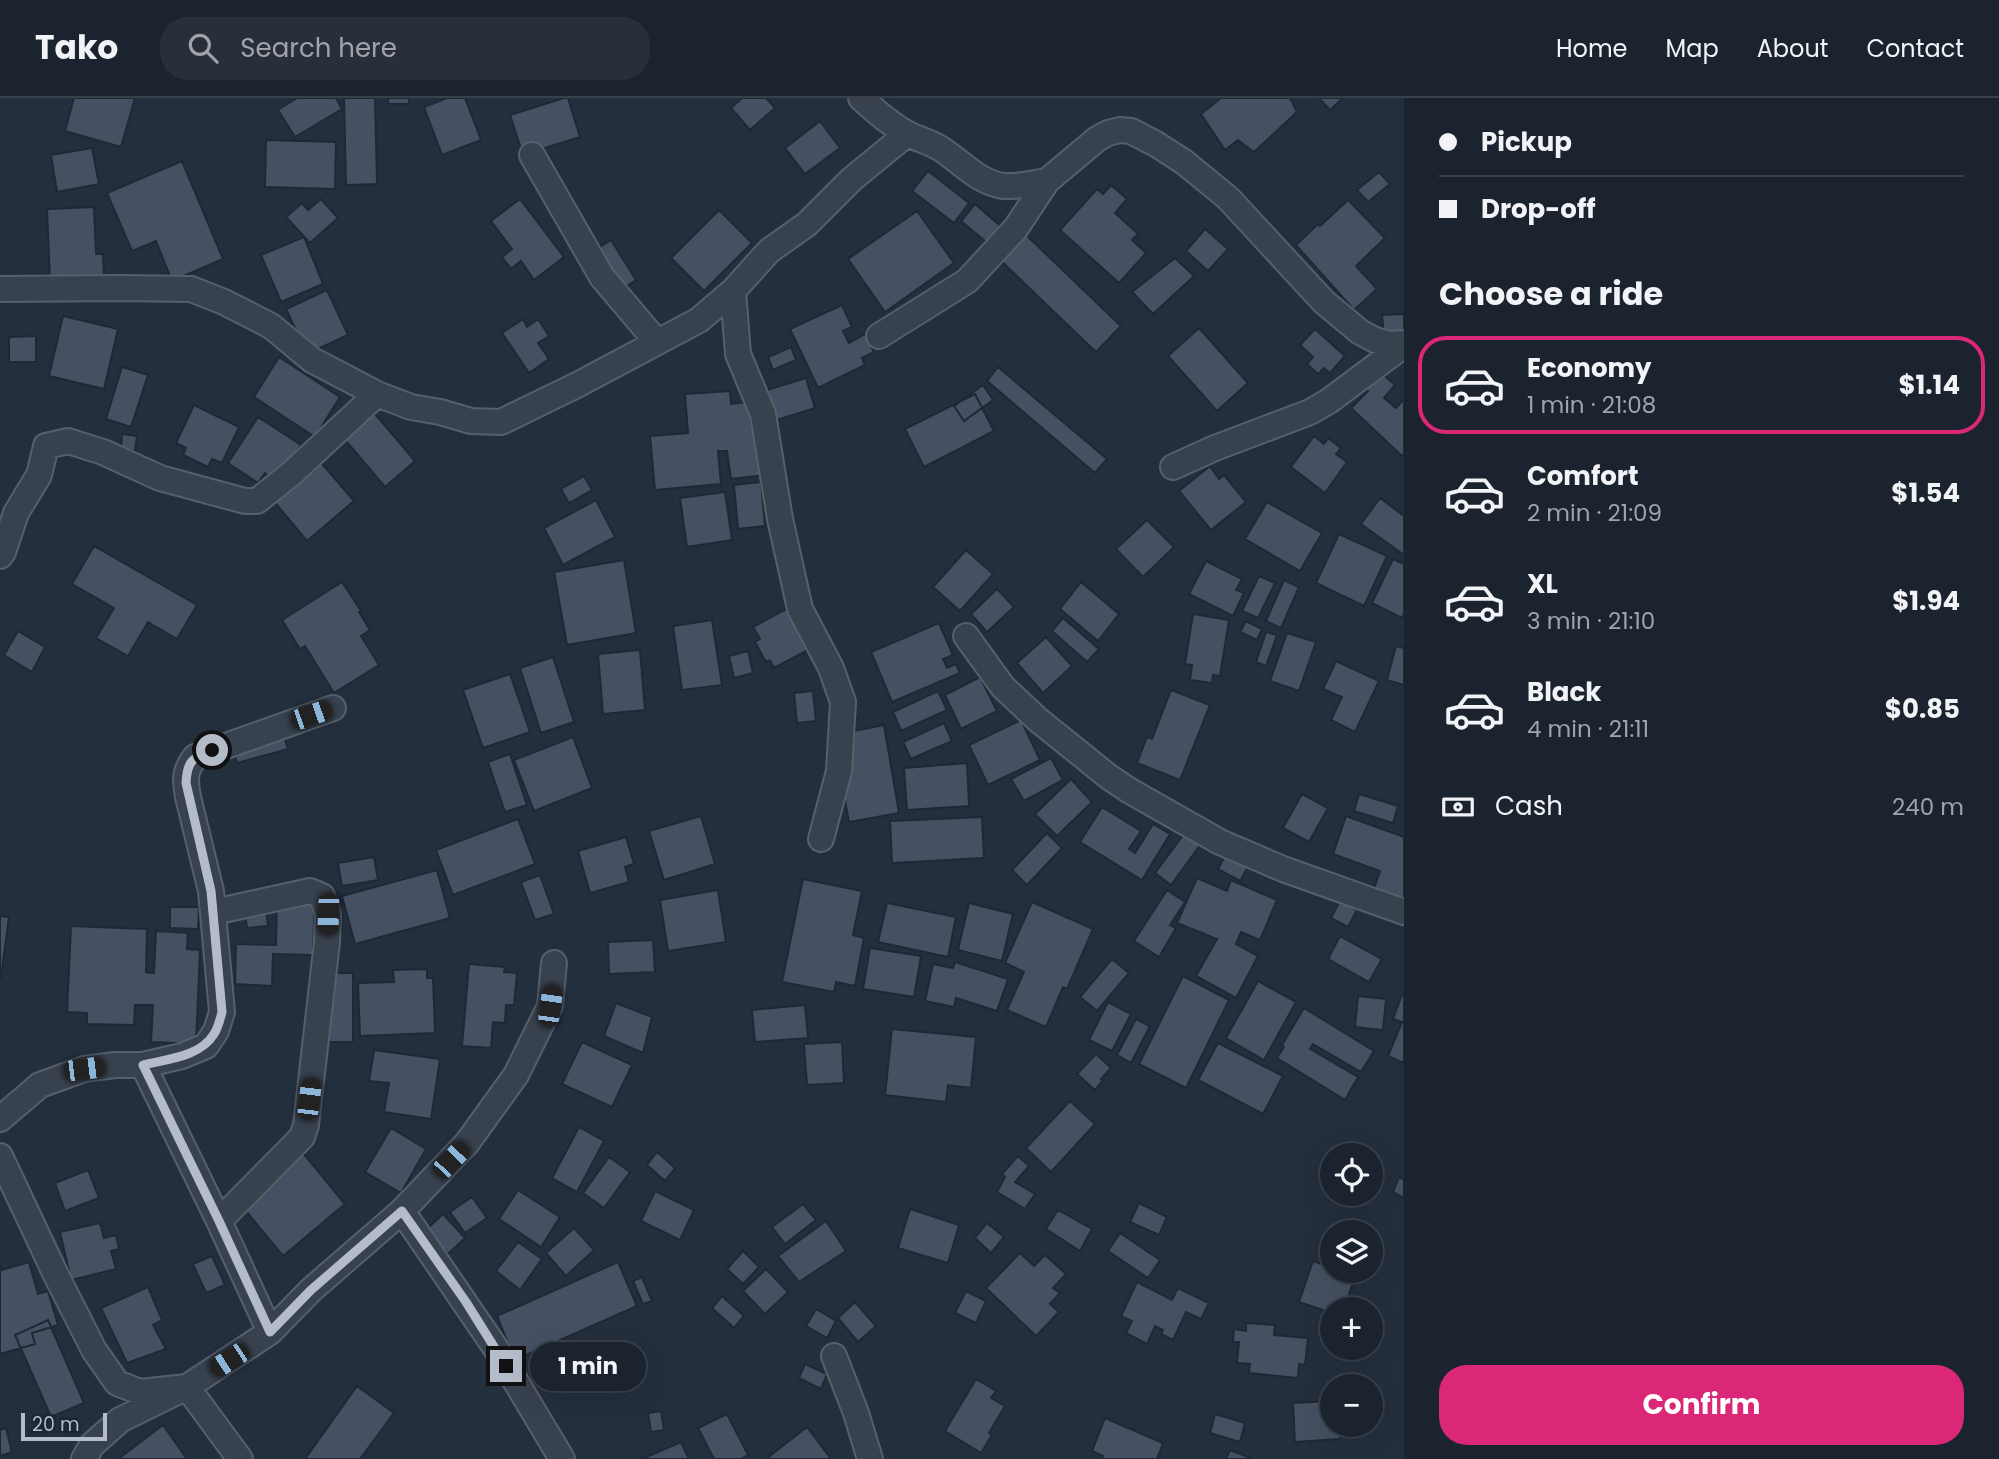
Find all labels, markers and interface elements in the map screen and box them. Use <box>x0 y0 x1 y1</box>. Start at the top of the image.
search box <box>160 17 650 80</box>
text: Tako <box>35 24 118 71</box>
icon: search <box>184 29 222 67</box>
text: Search here <box>240 30 397 66</box>
text: Home <box>1556 32 1628 65</box>
text: Map <box>1666 32 1719 65</box>
text: About <box>1757 32 1828 65</box>
text: Contact <box>1866 32 1964 65</box>
text: Pickup <box>1481 124 1572 160</box>
text: Drop-off <box>1481 191 1596 227</box>
text: Choose a ride <box>1439 271 1663 316</box>
text: Economy <box>1527 350 1651 386</box>
icon: car <box>1443 354 1506 417</box>
text: $1.14 <box>1898 367 1960 403</box>
text: 1 min · 21:08 <box>1527 389 1656 421</box>
text: Comfort <box>1527 458 1639 494</box>
icon: car <box>1443 462 1506 525</box>
text: $1.54 <box>1891 475 1960 511</box>
text: 2 min · 21:09 <box>1527 497 1662 529</box>
text: XL <box>1527 566 1558 602</box>
icon: car <box>1443 570 1506 633</box>
text: $1.94 <box>1892 583 1960 619</box>
text: 3 min · 21:10 <box>1527 605 1655 637</box>
text: Black <box>1527 674 1601 710</box>
icon: car <box>1443 678 1506 741</box>
text: $0.85 <box>1885 691 1960 727</box>
car <box>288 698 335 732</box>
text: 4 min · 21:11 <box>1527 713 1649 745</box>
route start <box>196 734 228 766</box>
icon: cash <box>1439 788 1477 826</box>
text: Cash <box>1495 788 1563 824</box>
text: 240 m <box>1892 791 1964 823</box>
car <box>317 893 340 935</box>
car <box>537 984 564 1028</box>
car <box>62 1056 107 1082</box>
car <box>297 1077 322 1121</box>
car <box>429 1138 474 1182</box>
map controls <box>1320 1143 1383 1437</box>
button: locate <box>1320 1143 1383 1206</box>
button: layers <box>1320 1220 1383 1283</box>
button: + <box>1320 1297 1383 1360</box>
car <box>206 1340 253 1380</box>
callout: 1 min <box>530 1342 646 1390</box>
route end <box>490 1350 522 1382</box>
text: 1 min <box>558 1350 618 1382</box>
button: Confirm <box>1439 1365 1964 1445</box>
button: − <box>1320 1374 1383 1437</box>
scale bar <box>21 1410 107 1442</box>
text: 20 m <box>32 1411 80 1438</box>

